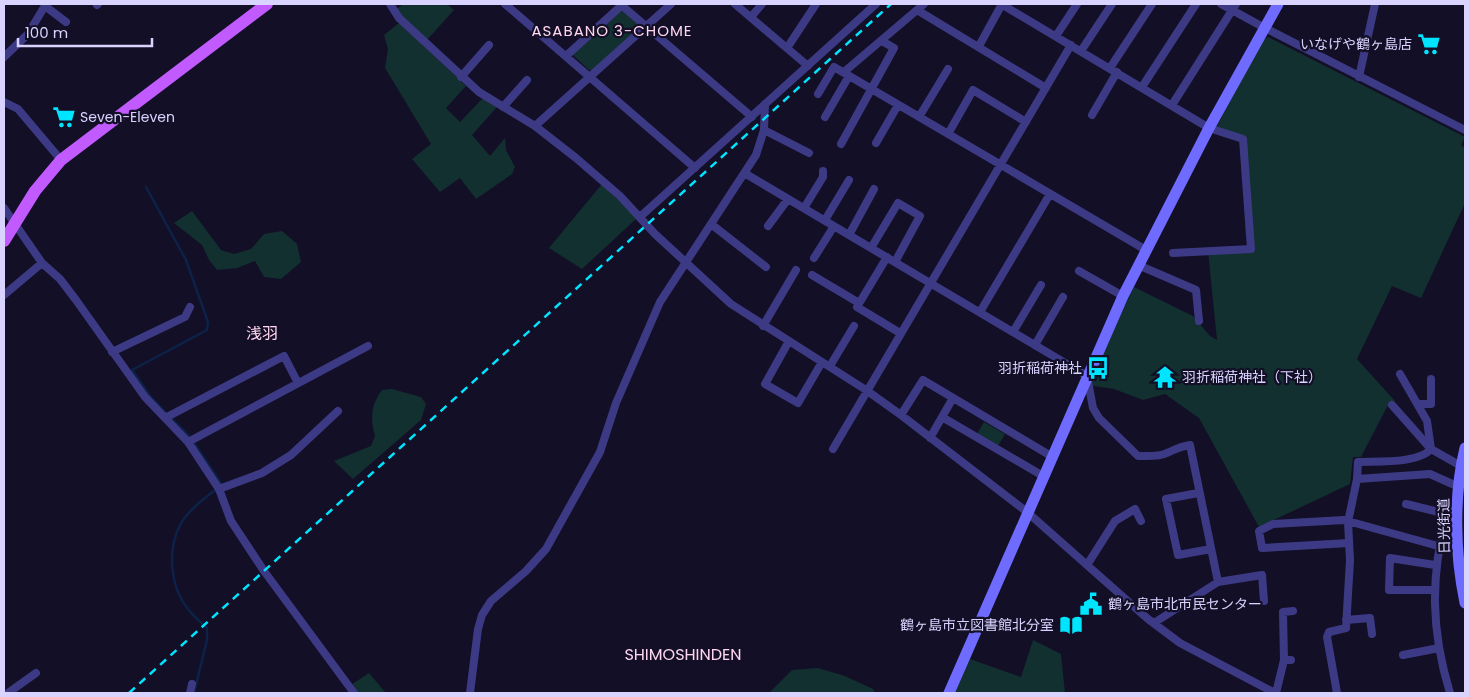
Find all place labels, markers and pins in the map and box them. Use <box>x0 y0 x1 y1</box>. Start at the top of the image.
supermarket icon: いなげや鶴ヶ島店 <box>1416 31 1442 57</box>
place label: いなげや鶴ヶ島店 <box>1300 34 1412 54</box>
supermarket icon: Seven-Eleven <box>51 104 77 130</box>
place label: Seven-Eleven <box>80 107 175 127</box>
bus stop icon: 羽折稲荷神社 <box>1085 355 1111 381</box>
place label: 羽折稲荷神社 <box>998 358 1082 378</box>
temple icon: 羽折稲荷神社（下社） <box>1152 364 1178 390</box>
place label: 羽折稲荷神社（下社） <box>1182 367 1322 387</box>
public building icon: 鶴ヶ島市北市民センター <box>1078 591 1104 617</box>
place label: 鶴ヶ島市北市民センター <box>1108 594 1262 614</box>
library icon: 鶴ヶ島市立図書館北分室 <box>1058 612 1084 638</box>
place label: 鶴ヶ島市立図書館北分室 <box>900 615 1054 635</box>

